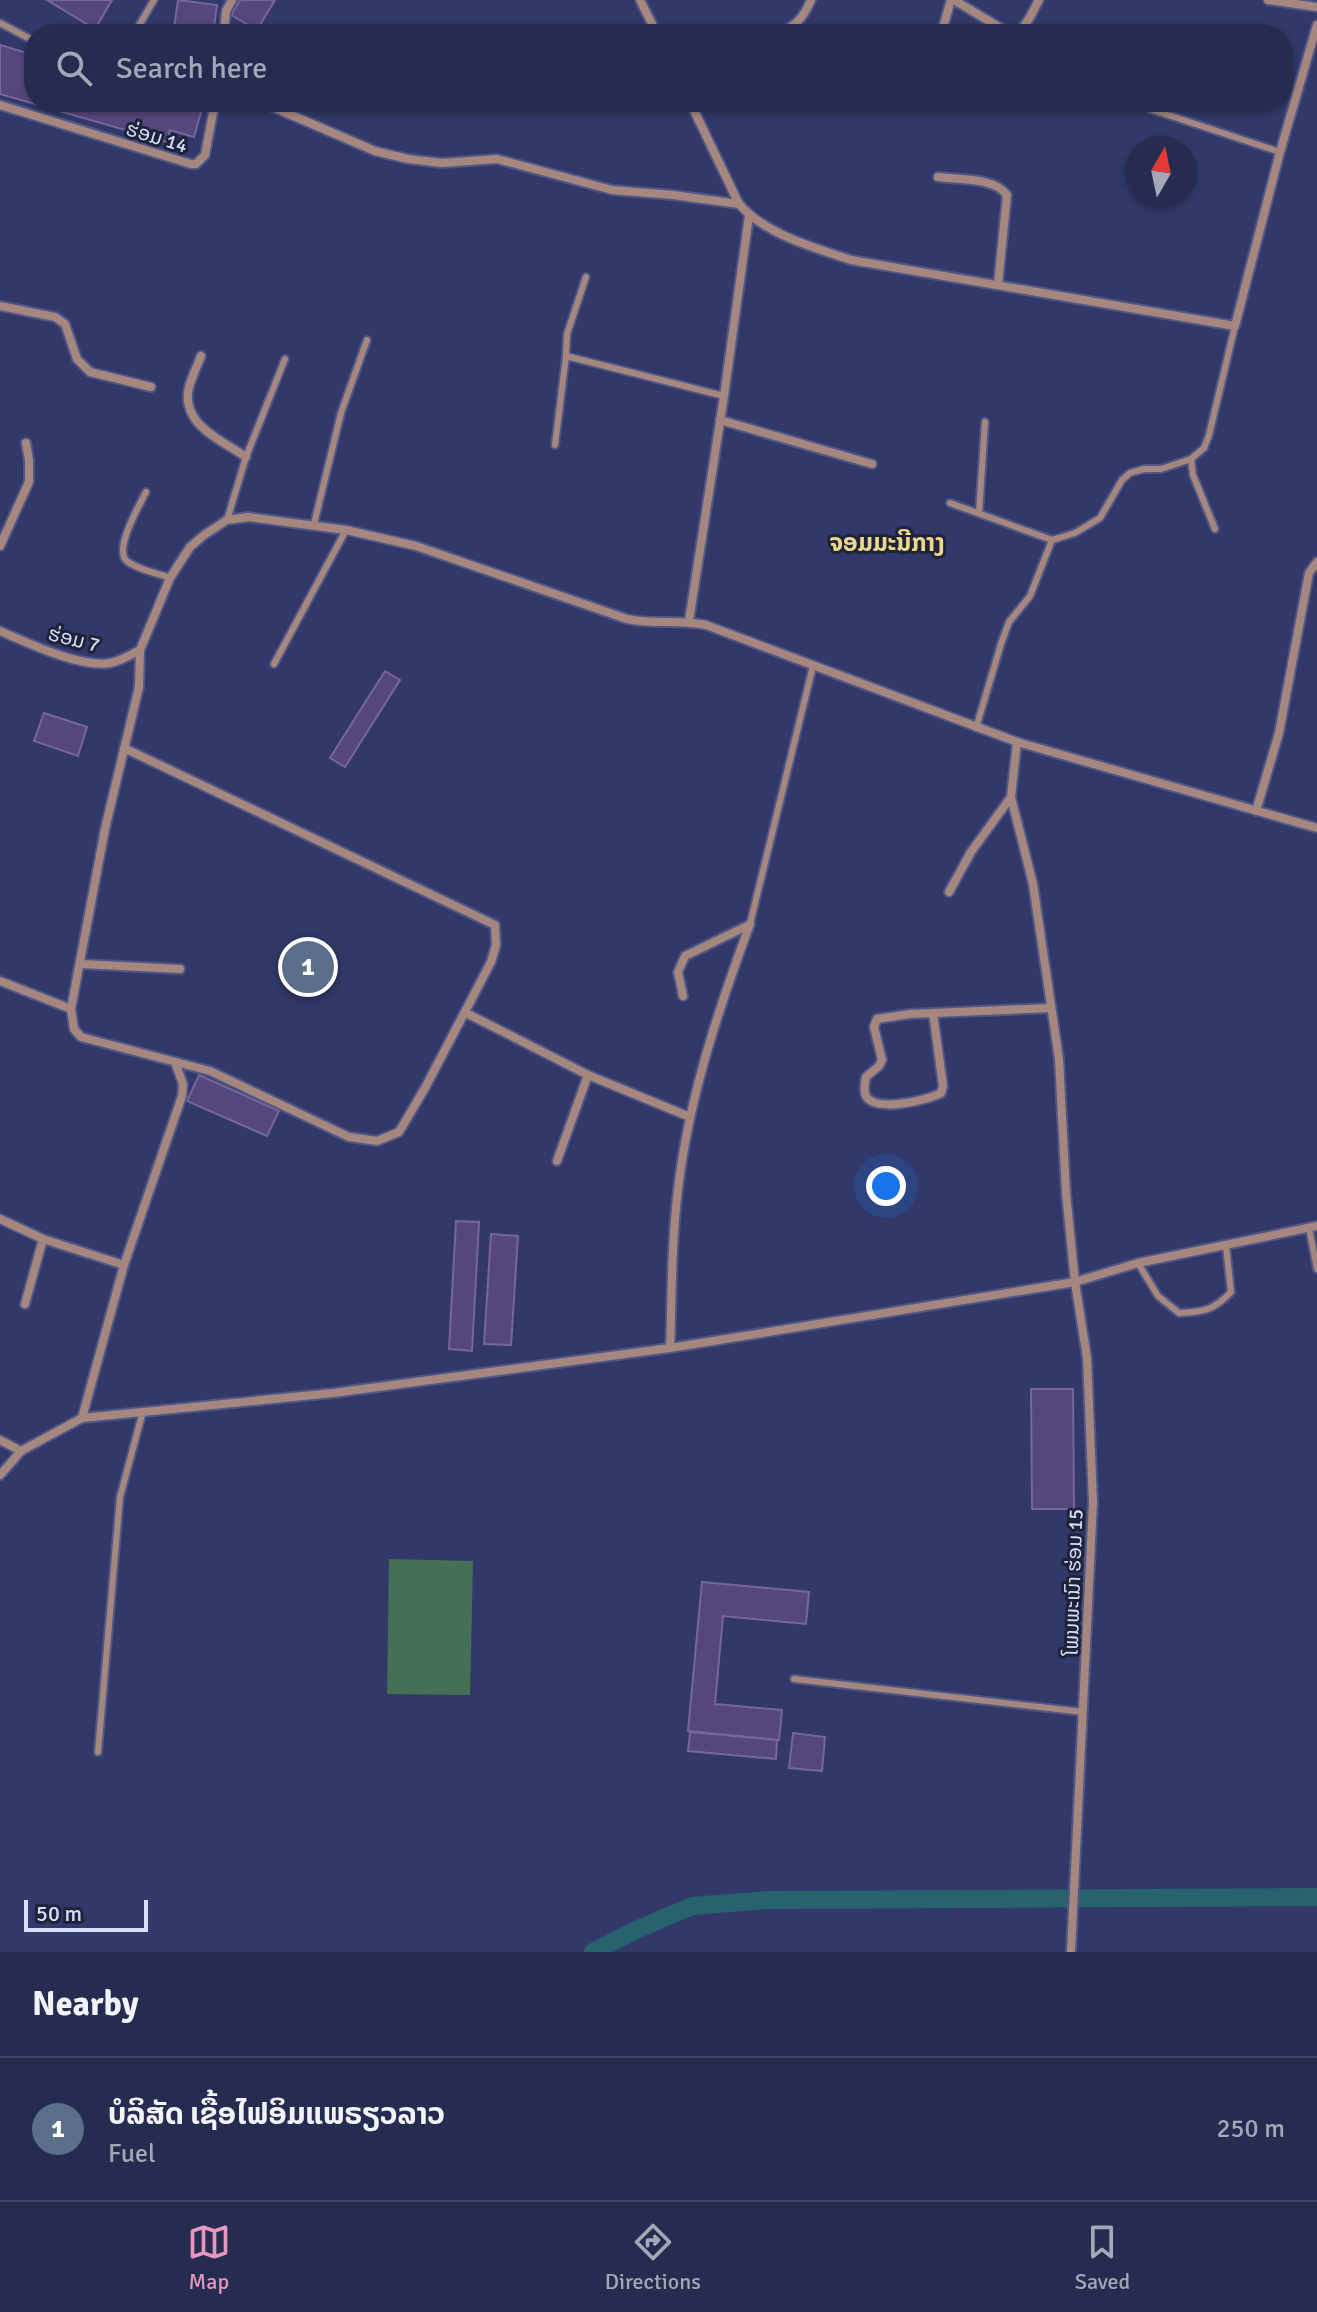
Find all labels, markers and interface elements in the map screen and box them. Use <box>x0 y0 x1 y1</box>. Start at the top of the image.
search box <box>24 24 1293 112</box>
icon: search <box>52 46 96 90</box>
text: Search here <box>116 50 267 87</box>
street label: ຮ່ອມ 14 <box>123 116 191 159</box>
north arrow <box>1125 136 1197 208</box>
district label: ຈອມມະນີກາງ <box>830 528 944 558</box>
street label: ຮ່ອມ 7 <box>46 621 102 658</box>
pin: 1 <box>282 937 334 997</box>
your location <box>866 1166 906 1206</box>
street label: ໂພນພະເນົາ ຮ່ອມ 15 <box>1058 1508 1089 1657</box>
scale bar <box>24 1896 148 1932</box>
text: 50 m <box>36 1900 82 1927</box>
text: Nearby <box>32 1983 139 2025</box>
text: ບໍລິສັດ ເຊື້ອໄຟອິມແພຣຽວລາວ <box>108 2096 445 2133</box>
text: 1 <box>51 2113 65 2145</box>
text: 250 m <box>1216 2113 1285 2145</box>
text: Fuel <box>108 2138 156 2170</box>
tab: Map <box>187 2220 231 2295</box>
tab: Directions <box>605 2220 701 2295</box>
tab: Saved <box>1075 2220 1130 2295</box>

